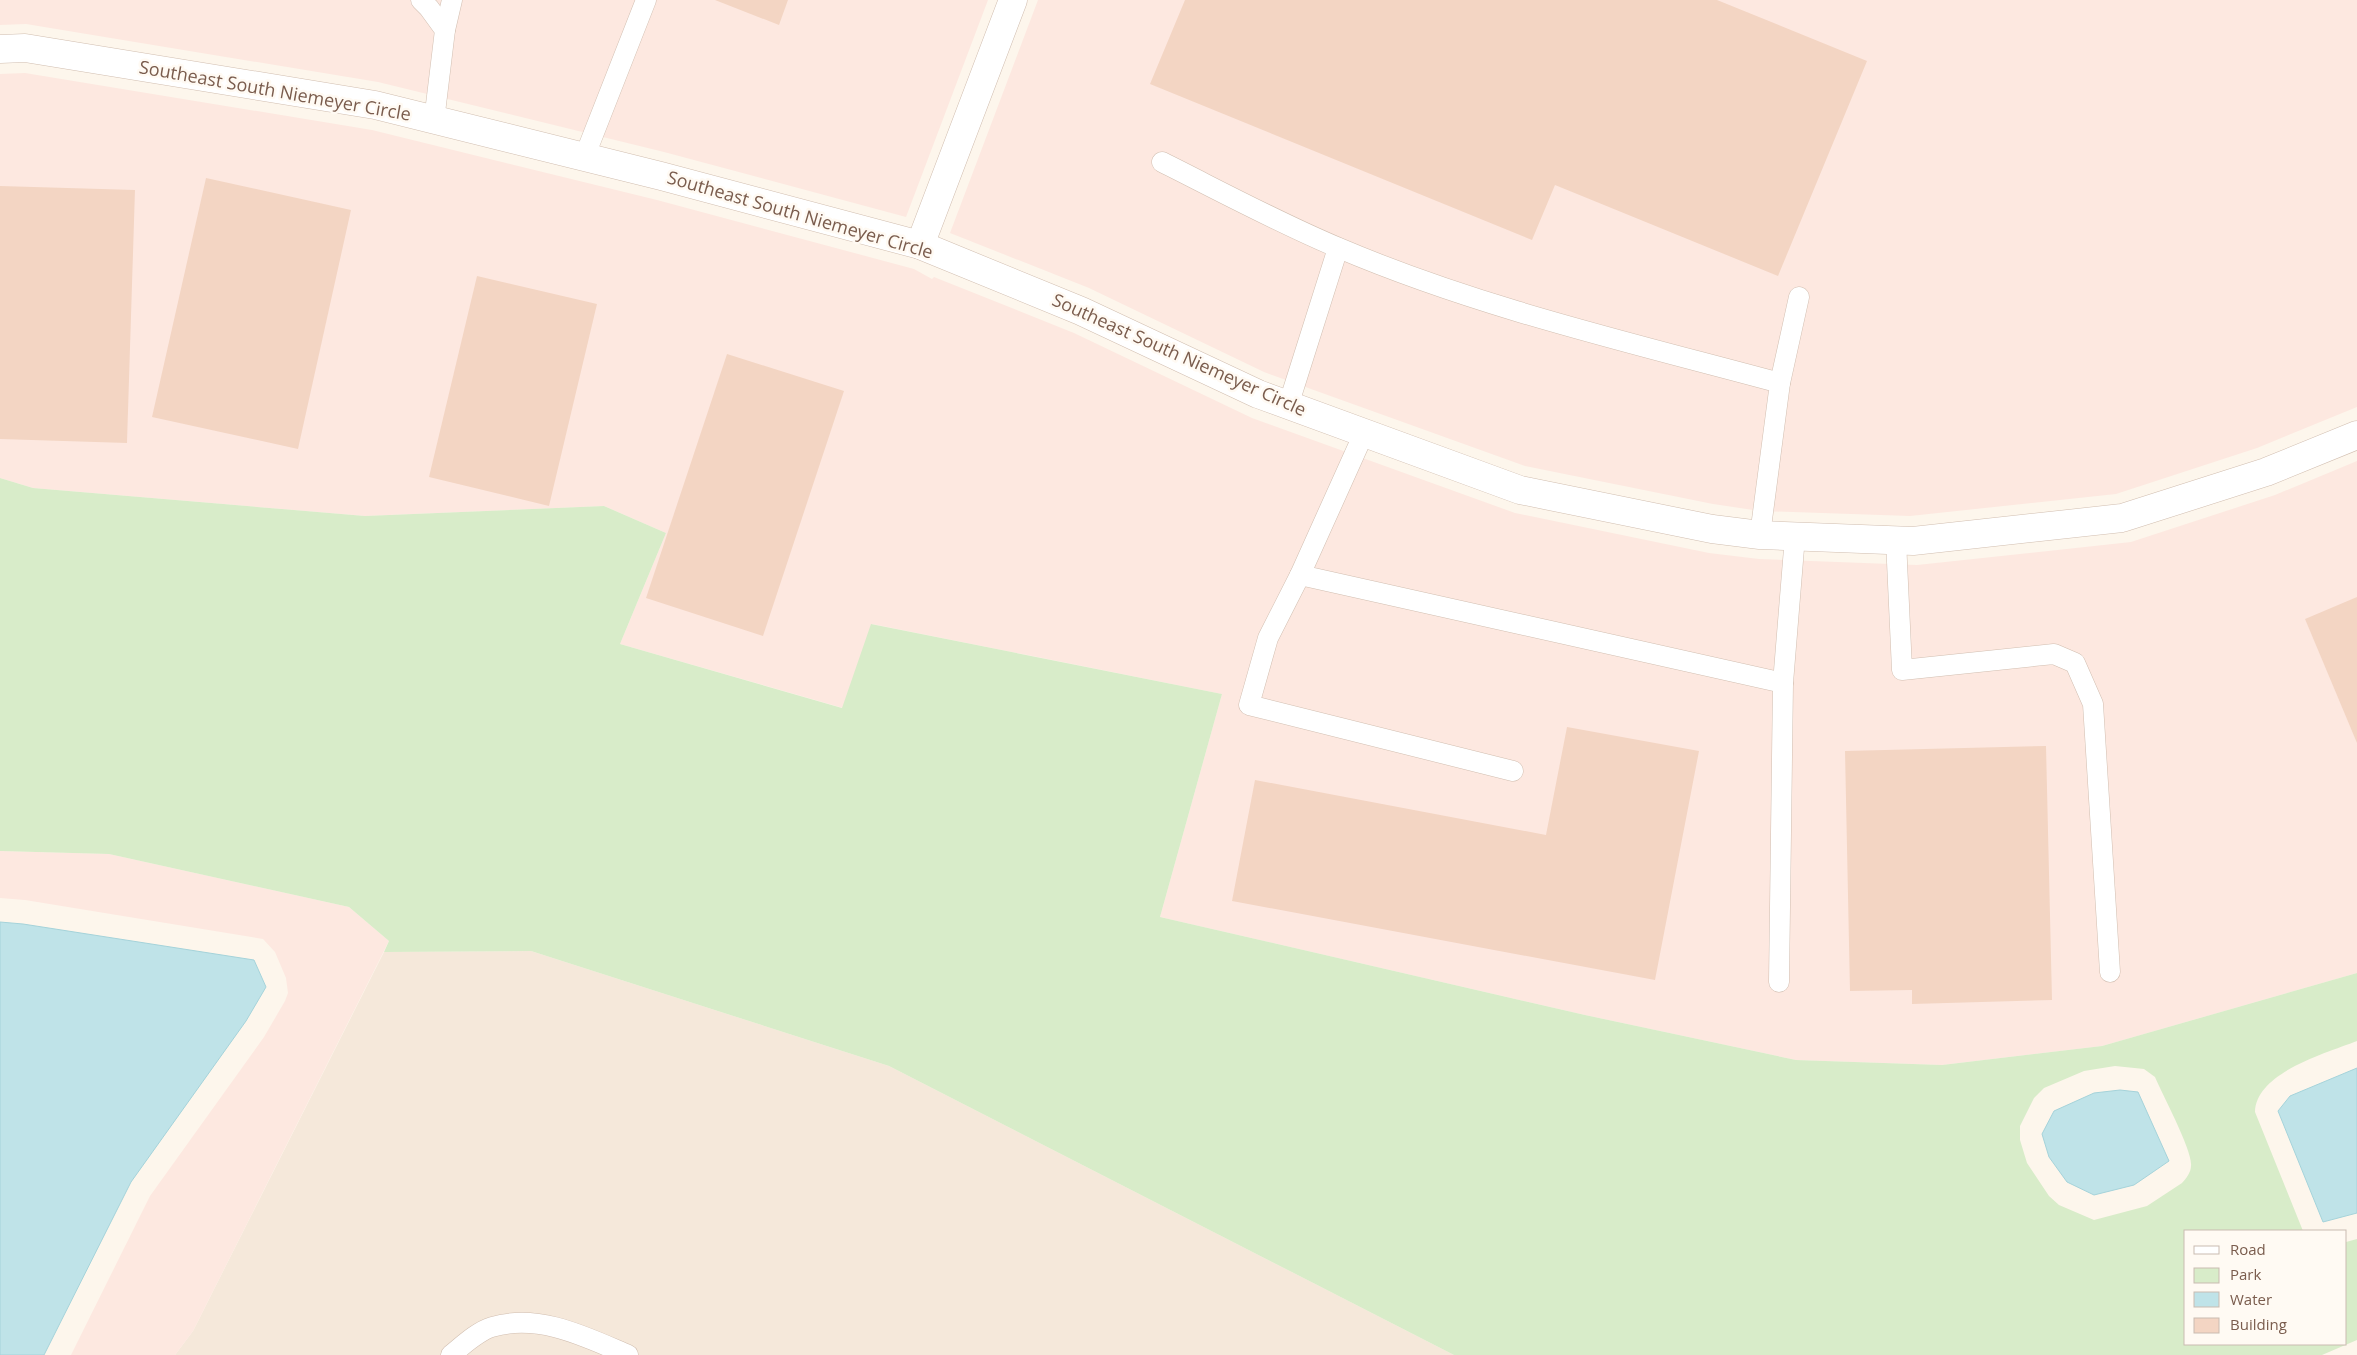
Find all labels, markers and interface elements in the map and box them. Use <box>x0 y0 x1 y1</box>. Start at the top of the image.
street label: Southeast South Niemeyer Circle <box>137 54 413 126</box>
street label: Southeast South Niemeyer Circle <box>665 165 936 264</box>
street label: Southeast South Niemeyer Circle <box>1049 287 1310 421</box>
legend <box>2184 1230 2347 1345</box>
text: Road <box>2230 1239 2266 1259</box>
text: Park <box>2230 1264 2261 1284</box>
text: Water <box>2230 1289 2272 1309</box>
text: Building <box>2230 1314 2287 1334</box>

